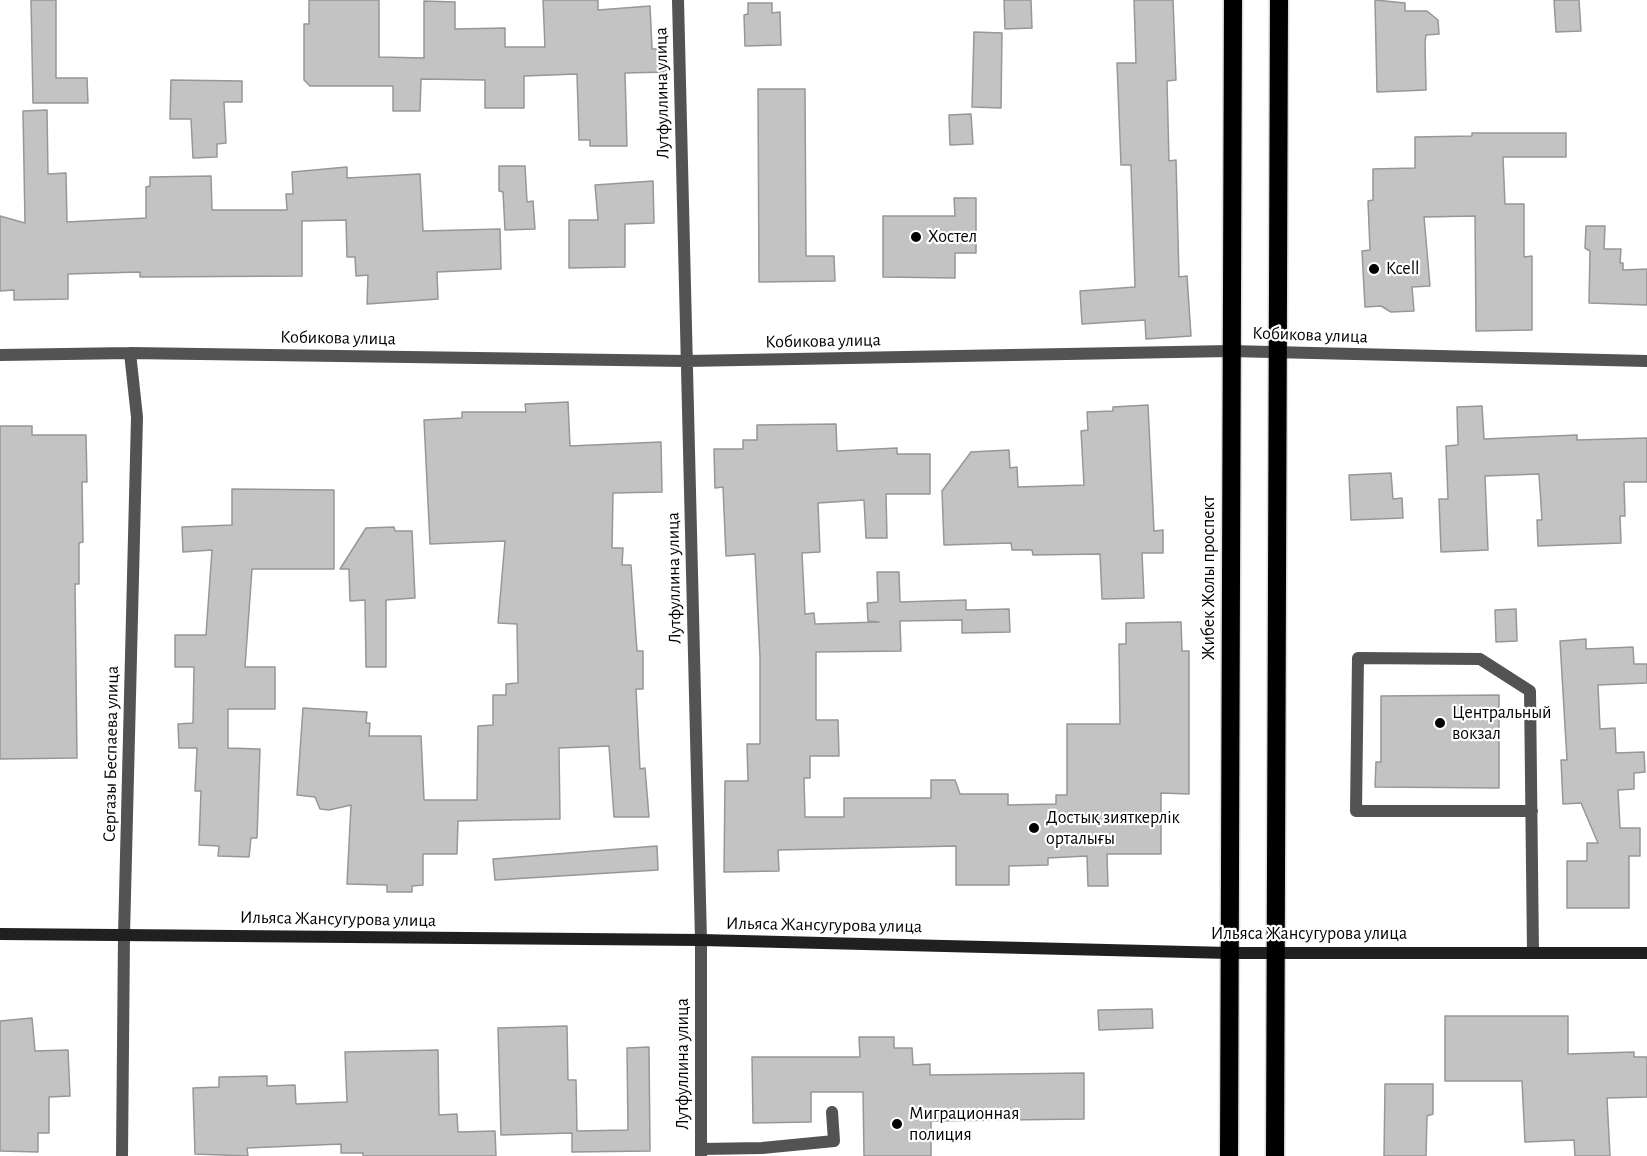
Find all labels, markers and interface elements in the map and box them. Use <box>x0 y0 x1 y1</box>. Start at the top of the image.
street label: Лутфуллина улица <box>650 27 674 159</box>
place label: Хостел <box>928 226 977 248</box>
marker: Хостел <box>909 230 923 244</box>
place label: Kcell <box>1386 258 1420 280</box>
marker: Kcell <box>1367 262 1381 276</box>
street label: Кобикова улица <box>1252 322 1368 348</box>
street label: Кобикова улица <box>280 326 396 350</box>
street label: Кобикова улица <box>765 329 881 353</box>
street label: Жибек Жолы проспект <box>1198 496 1220 660</box>
street label: Лутфуллина улица <box>662 512 686 644</box>
street label: Сергазы Беспаева улица <box>99 666 123 842</box>
place label: Центральный вокзал <box>1452 702 1552 744</box>
marker: Центральный вокзал <box>1433 716 1447 730</box>
place label: Достық зияткерлік орталығы <box>1046 807 1180 850</box>
marker: Достық зияткерлік орталығы <box>1027 821 1041 835</box>
street label: Ильяса Жансугурова улица <box>240 906 436 932</box>
street label: Ильяса Жансугурова улица <box>726 912 922 938</box>
street label: Ильяса Жансугурова улица <box>1211 923 1407 945</box>
street label: Лутфуллина улица <box>672 998 694 1130</box>
place label: Миграционная полиция <box>909 1103 1019 1146</box>
marker: Миграционная полиция <box>890 1117 904 1131</box>

